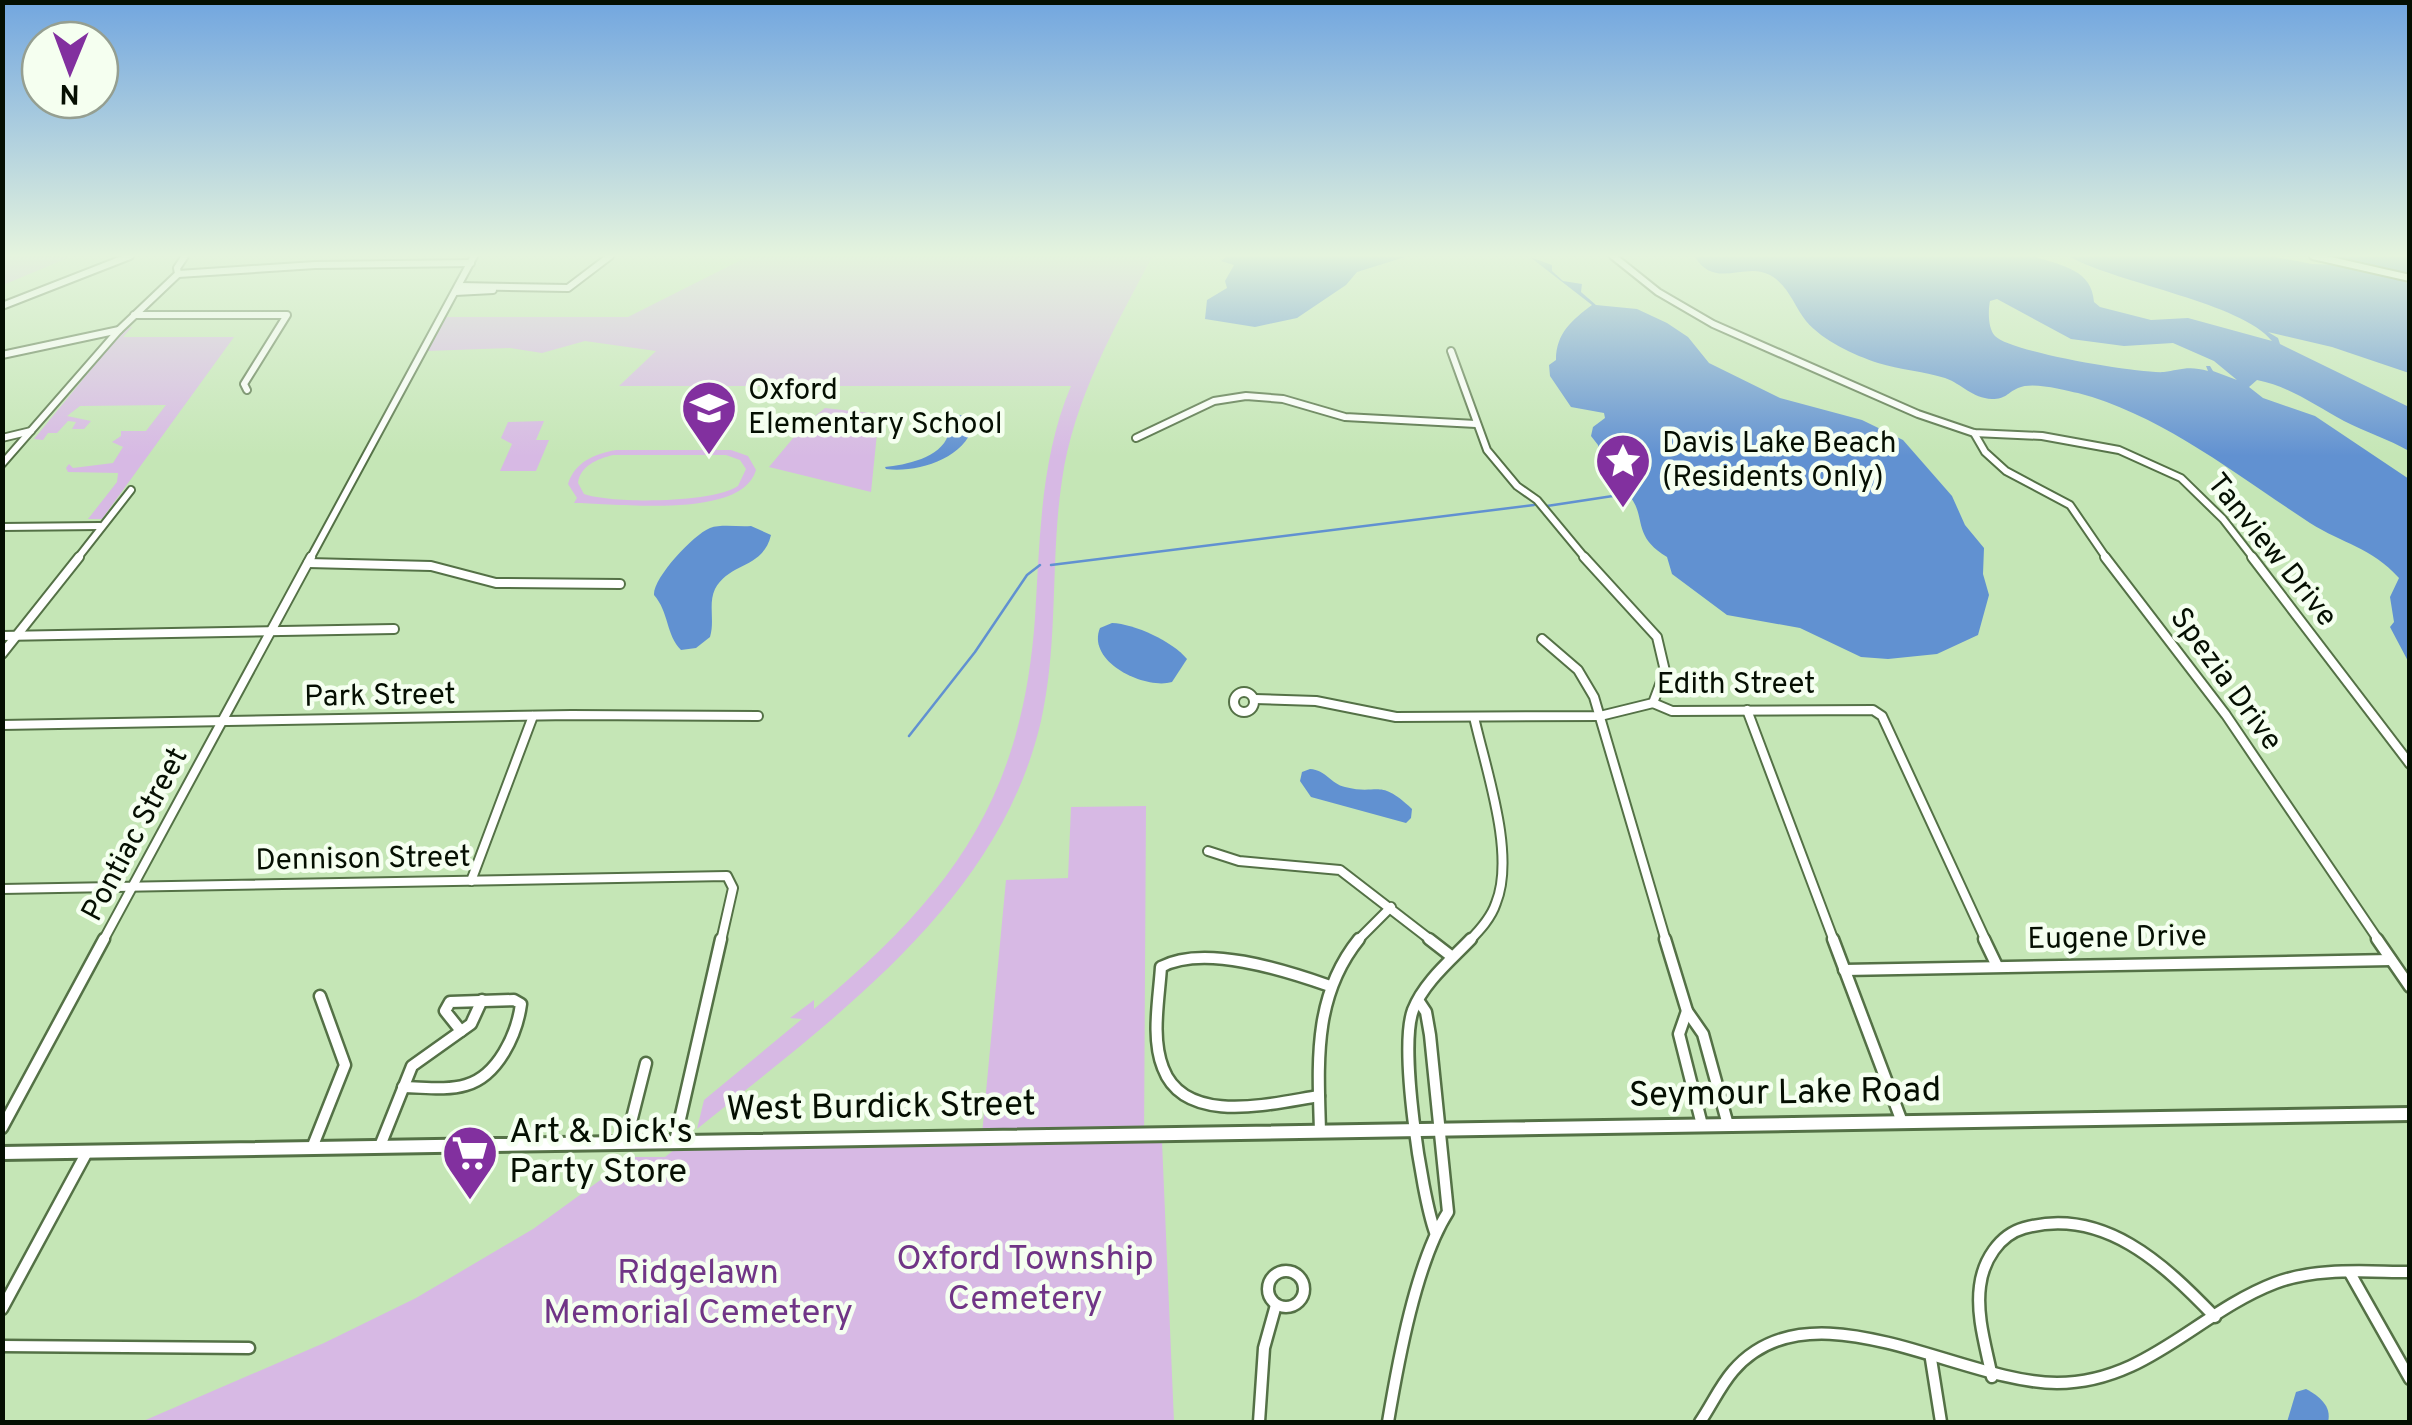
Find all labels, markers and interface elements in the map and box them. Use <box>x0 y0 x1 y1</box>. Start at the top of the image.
north arrow <box>20 20 120 120</box>
text: N <box>59 74 80 110</box>
place label: Oxford Elementary School <box>748 373 1003 444</box>
school or university icon: Oxford Elementary School <box>679 378 739 457</box>
place label: Davis Lake Beach (Residents Only) <box>1662 426 1897 497</box>
place icon: Davis Lake Beach (Residents Only) <box>1593 431 1653 510</box>
street label: Tanview Drive <box>2198 467 2344 635</box>
street label: Spezia Drive <box>2161 601 2289 759</box>
street label: Edith Street <box>1657 667 1815 704</box>
street label: Park Street <box>304 677 456 717</box>
street label: Pontiac Street <box>75 742 197 928</box>
street label: Dennison Street <box>255 840 471 880</box>
street label: Eugene Drive <box>2027 919 2207 959</box>
street label: Seymour Lake Road <box>1628 1069 1942 1119</box>
street label: West Burdick Street <box>726 1083 1036 1133</box>
place label: Art & Dick's Party Store <box>509 1111 693 1195</box>
supermarket icon: Art & Dick's Party Store <box>440 1123 500 1202</box>
park label: Oxford Township Cemetery <box>896 1238 1154 1322</box>
park label: Ridgelawn Memorial Cemetery <box>543 1252 853 1336</box>

